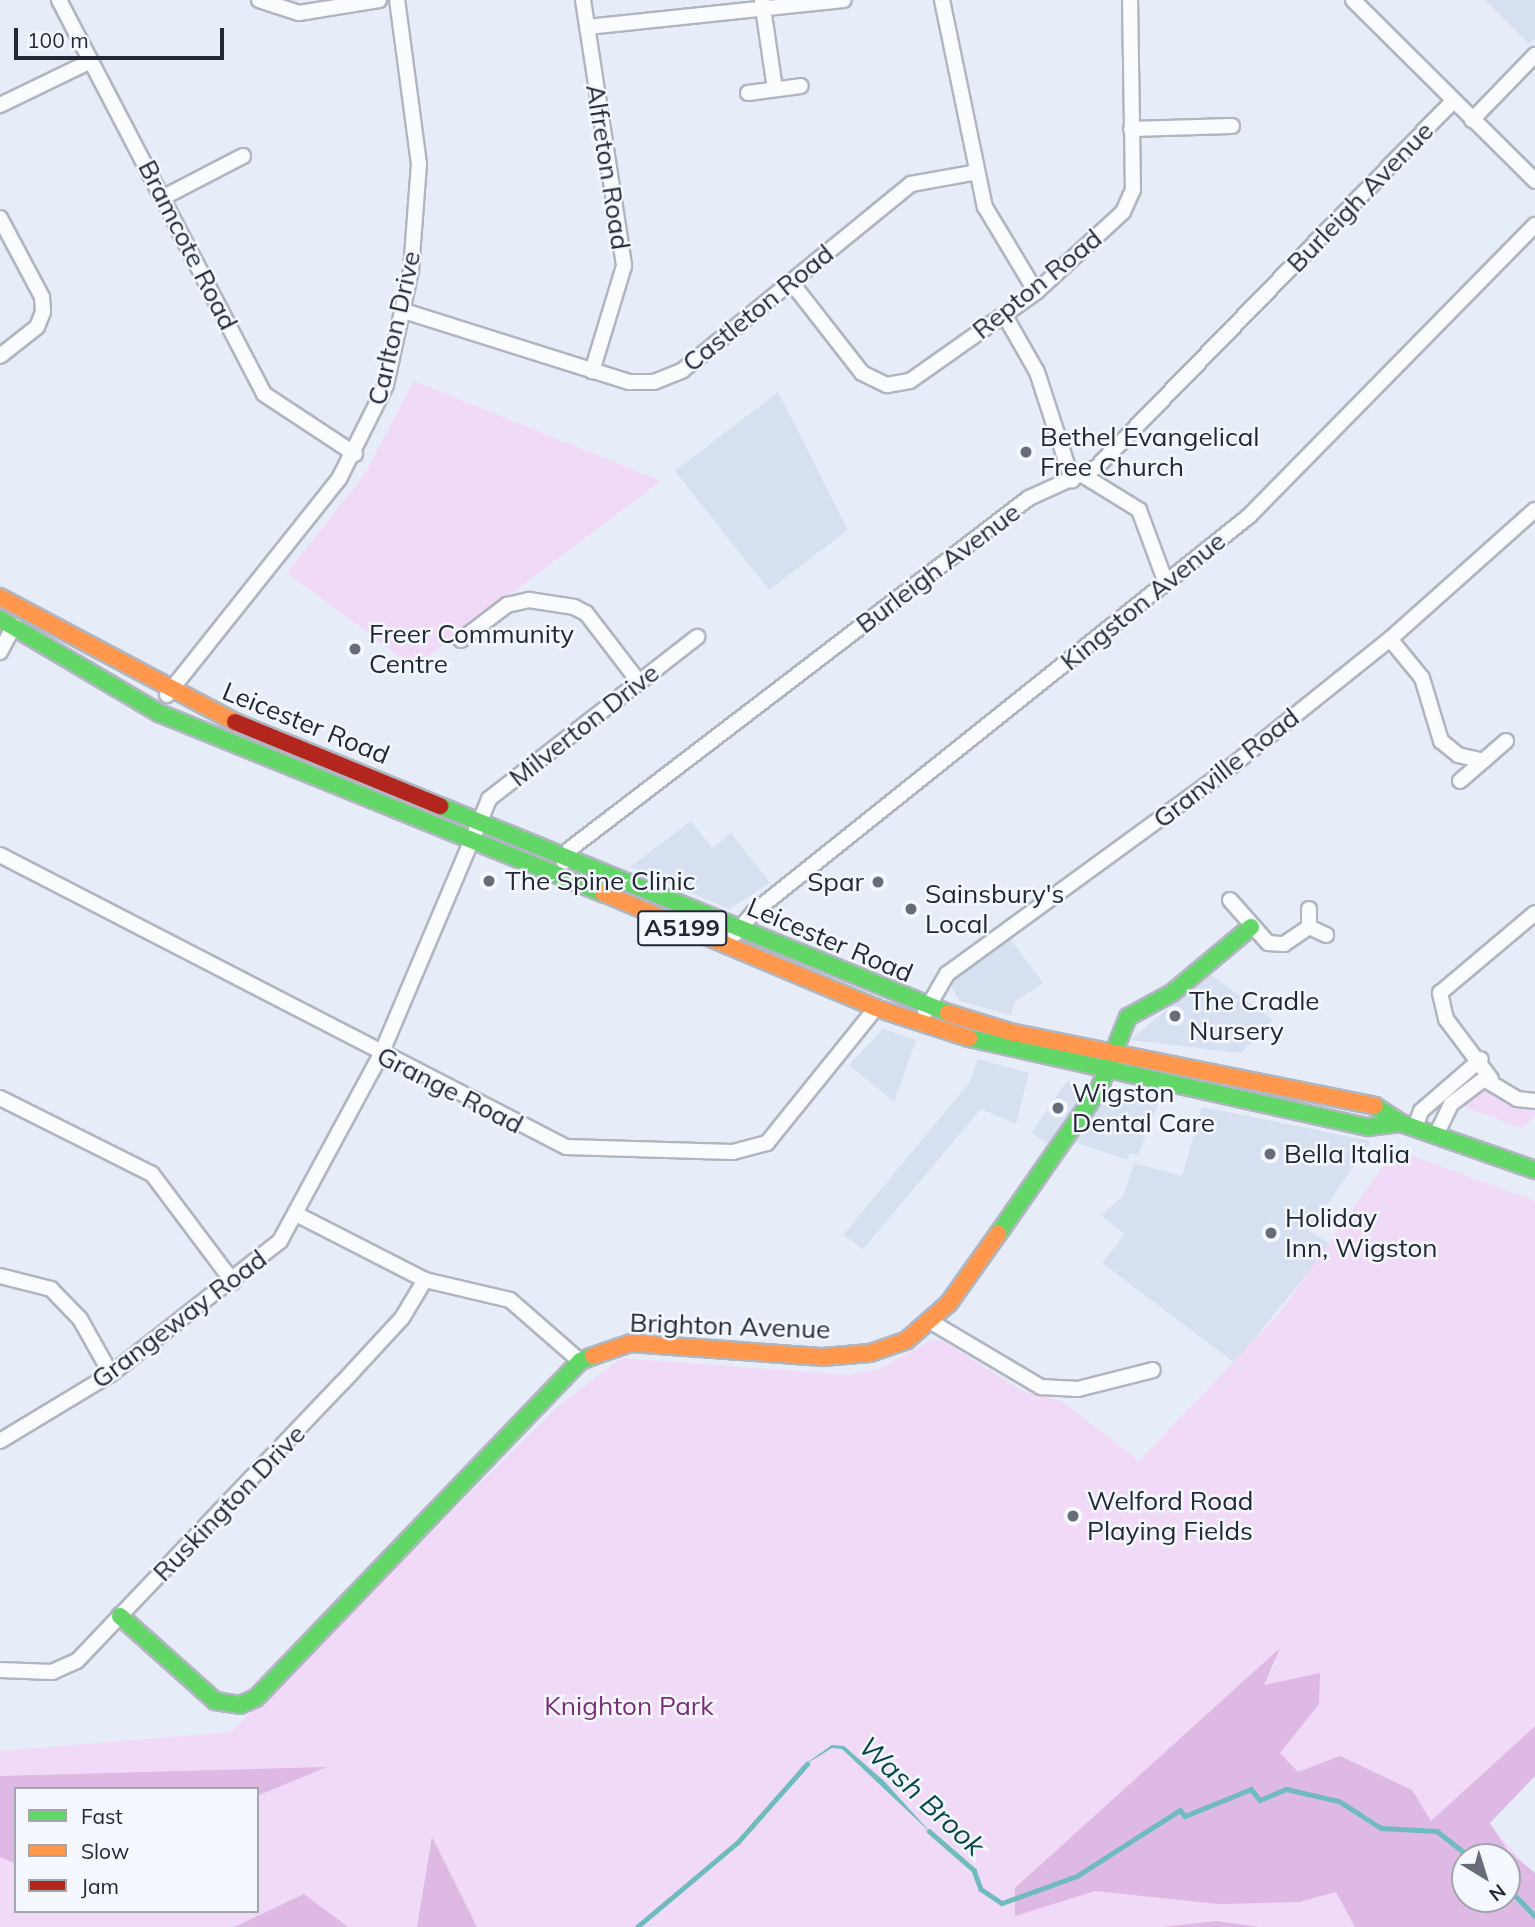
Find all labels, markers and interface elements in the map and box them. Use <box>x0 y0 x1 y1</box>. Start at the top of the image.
scale bar <box>18 14 228 58</box>
text: 100 m <box>27 27 89 53</box>
street label: Alfreton Road <box>580 82 636 252</box>
street label: Burleigh Avenue <box>1280 115 1440 279</box>
street label: Bramcote Road <box>132 155 244 335</box>
street label: Repton Road <box>966 223 1108 345</box>
street label: Castleton Road <box>676 238 840 378</box>
street label: Carlton Drive <box>361 248 427 408</box>
place label: Bethel Evangelical Free Church <box>1040 421 1259 482</box>
marker: Bethel Evangelical Free Church <box>1018 444 1034 460</box>
street label: Burleigh Avenue <box>850 496 1026 640</box>
street label: Kingston Avenue <box>1054 525 1232 677</box>
place label: Freer Community Centre <box>369 618 574 680</box>
marker: Freer Community Centre <box>347 641 363 657</box>
street label: Milverton Drive <box>503 657 665 793</box>
street label: Leicester Road <box>218 675 394 771</box>
street label: Granville Road <box>1147 702 1305 834</box>
place label: The Spine Clinic <box>505 865 695 897</box>
place label: Spar <box>807 866 864 898</box>
marker: The Spine Clinic <box>479 871 499 891</box>
marker: Spar <box>870 874 886 890</box>
place label: Sainsbury's Local <box>925 878 1064 940</box>
street label: Leicester Road <box>742 891 918 989</box>
marker: Sainsbury's Local <box>903 901 919 917</box>
road number: A5199 <box>636 908 728 948</box>
place label: The Cradle Nursery <box>1189 985 1319 1046</box>
marker: The Cradle Nursery <box>1167 1008 1183 1024</box>
street label: Grange Road <box>372 1040 528 1140</box>
place label: Wigston Dental Care <box>1072 1077 1215 1138</box>
marker: Wigston Dental Care <box>1050 1100 1066 1116</box>
place label: Bella Italia <box>1284 1138 1410 1170</box>
marker: Bella Italia <box>1262 1146 1278 1162</box>
place label: Holiday Inn, Wigston <box>1285 1202 1438 1264</box>
marker: Holiday Inn, Wigston <box>1263 1225 1279 1241</box>
street label: Grangeway Road <box>85 1243 273 1395</box>
street label: Brighton Avenue <box>629 1307 831 1345</box>
street label: Ruskington Drive <box>147 1418 311 1588</box>
place label: Welford Road Playing Fields <box>1087 1485 1253 1546</box>
marker: Welford Road Playing Fields <box>1065 1508 1081 1524</box>
park label: Knighton Park <box>544 1690 714 1722</box>
water label: Wash Brook <box>852 1729 992 1863</box>
legend <box>14 1787 259 1913</box>
text: Fast <box>81 1803 123 1829</box>
text: Slow <box>81 1838 129 1864</box>
north arrow <box>1451 1843 1521 1913</box>
text: Jam <box>81 1873 119 1899</box>
text: N <box>1485 1879 1511 1907</box>

